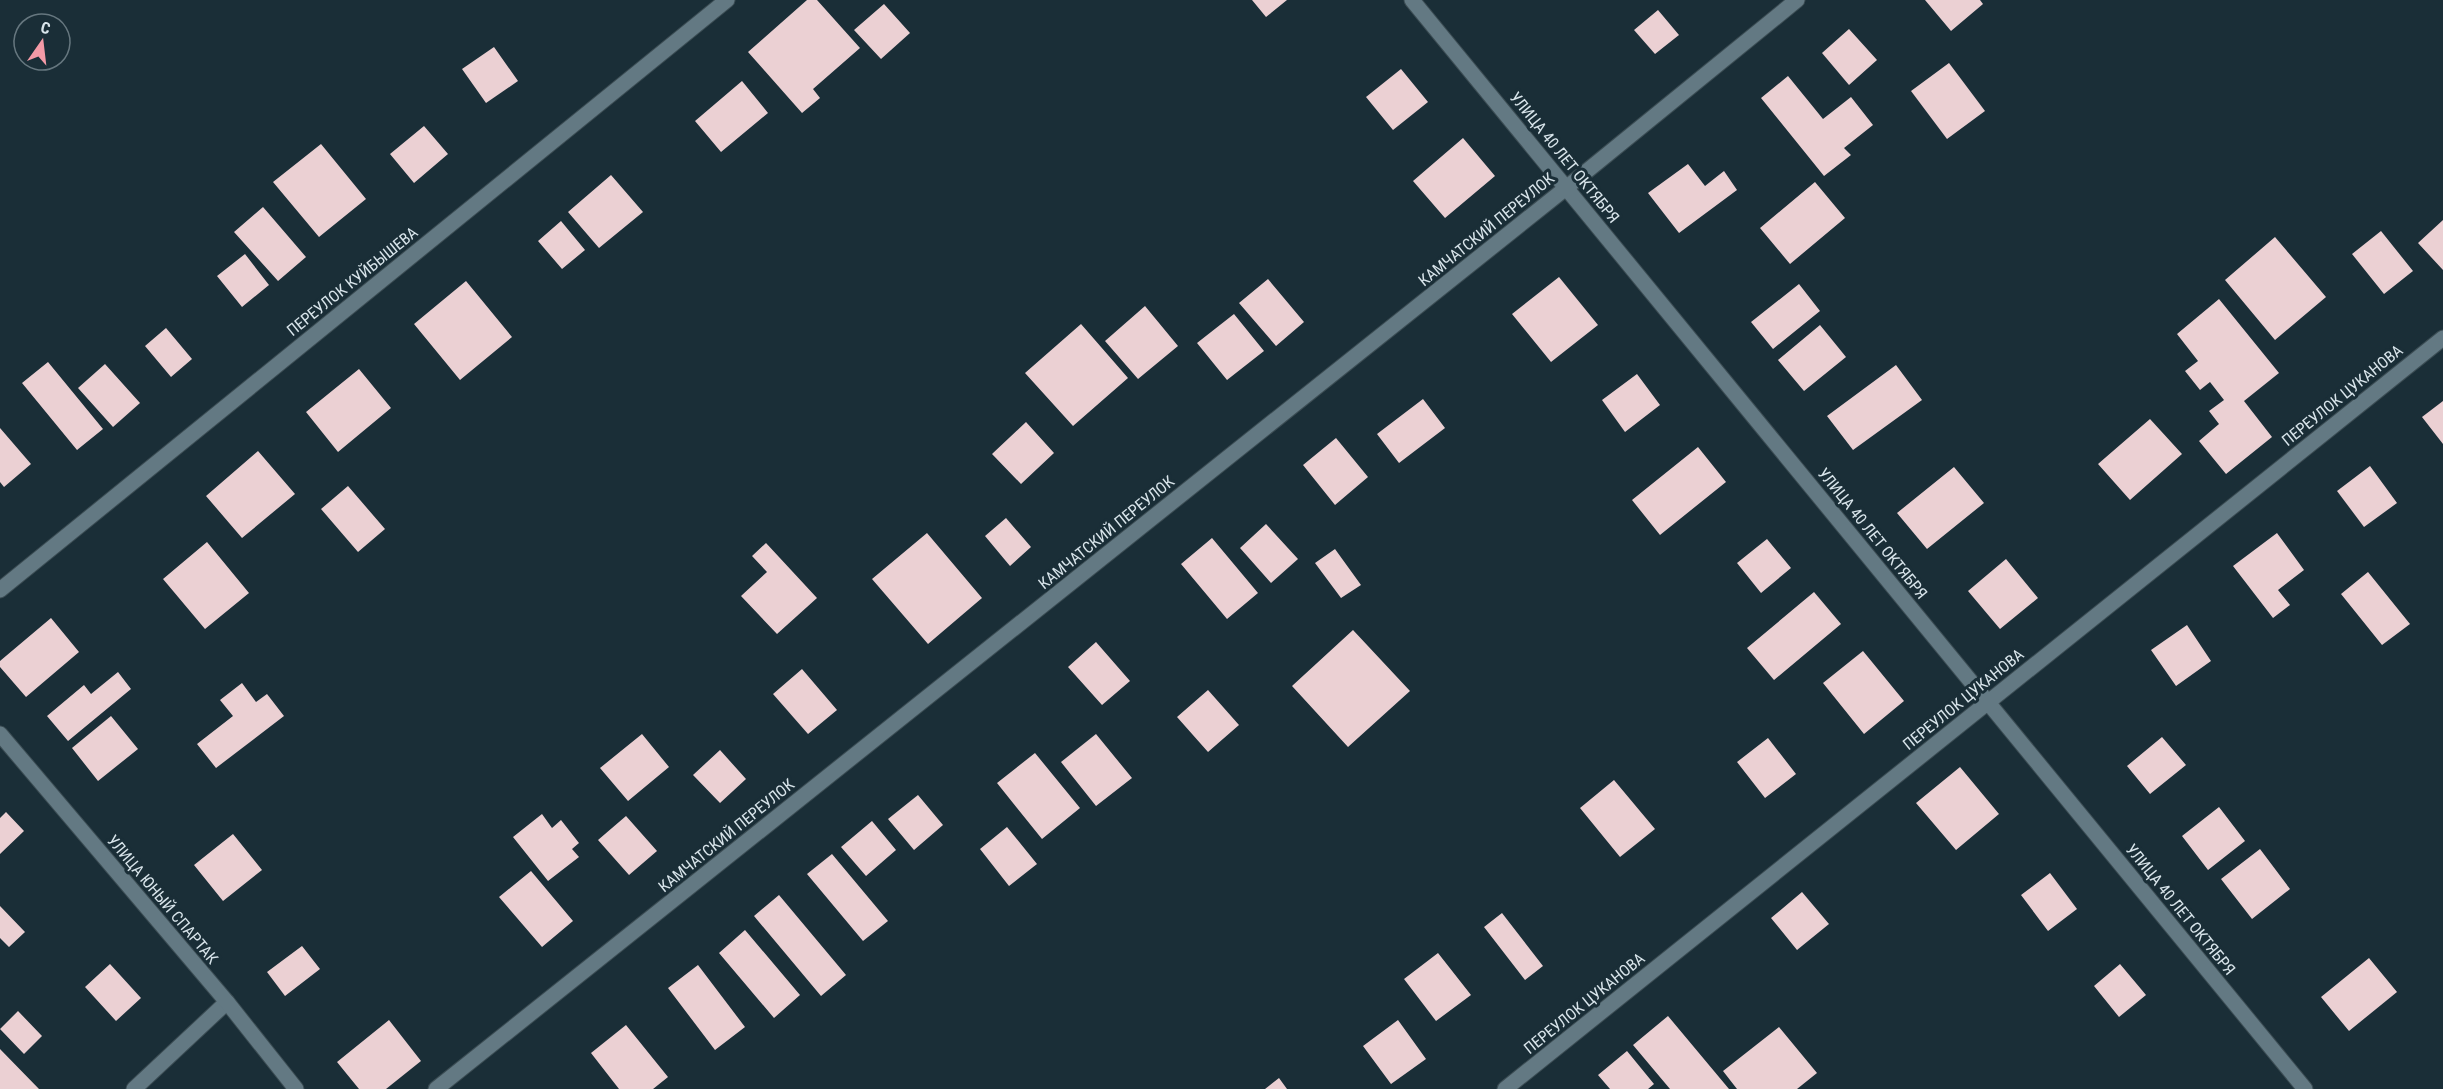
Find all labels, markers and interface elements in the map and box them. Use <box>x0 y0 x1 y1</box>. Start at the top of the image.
north arrow <box>12 12 72 72</box>
text: С <box>39 18 52 38</box>
street label: УЛИЦА 40 ЛЕТ ОКТЯБРЯ <box>1506 88 1623 227</box>
street label: КАМЧАТСКИЙ ПЕРЕУЛОК <box>1415 169 1558 290</box>
street label: ПЕРЕУЛОК КУЙБЫШЕВА <box>283 223 421 340</box>
street label: ПЕРЕУЛОК ЦУКАНОВА <box>2278 341 2407 450</box>
street label: УЛИЦА 40 ЛЕТ ОКТЯБРЯ <box>1814 464 1931 603</box>
street label: КАМЧАТСКИЙ ПЕРЕУЛОК <box>1035 472 1178 593</box>
street label: ПЕРЕУЛОК ЦУКАНОВА <box>1899 645 2028 754</box>
street label: КАМЧАТСКИЙ ПЕРЕУЛОК <box>655 775 798 896</box>
street label: УЛИЦА ЮНЫЙ СПАРТАК <box>103 831 222 968</box>
street label: УЛИЦА 40 ЛЕТ ОКТЯБРЯ <box>2122 840 2239 979</box>
street label: ПЕРЕУЛОК ЦУКАНОВА <box>1520 949 1649 1058</box>

